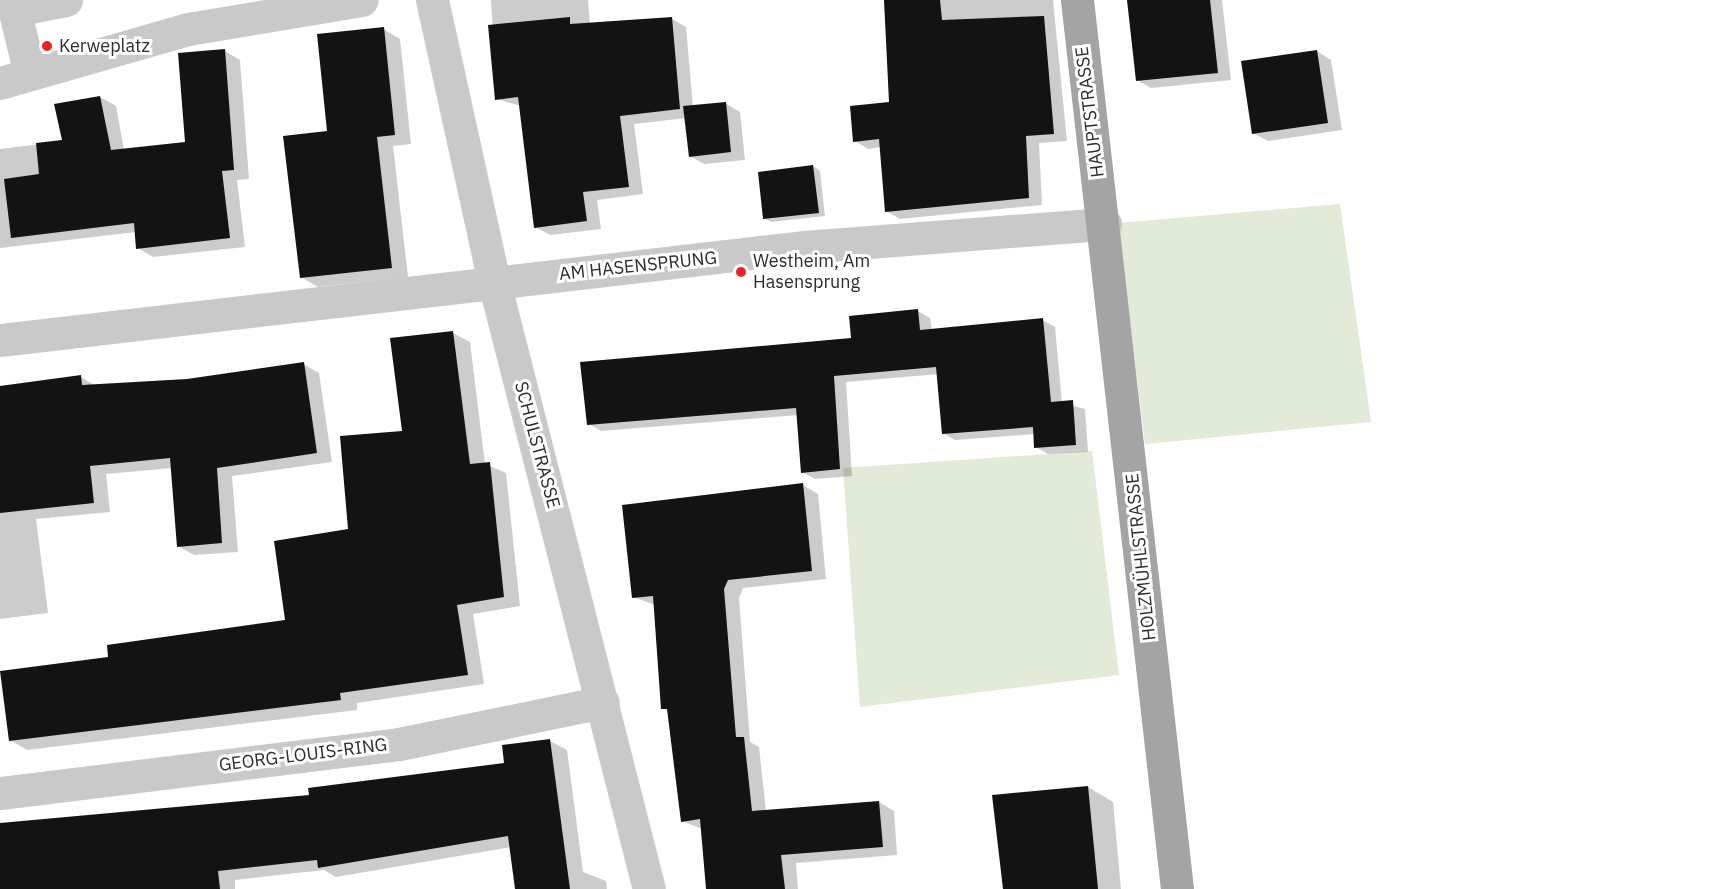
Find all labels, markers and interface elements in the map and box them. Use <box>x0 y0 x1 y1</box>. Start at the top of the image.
place label: Kerweplatz <box>59 35 150 57</box>
marker: Kerweplatz <box>40 39 54 53</box>
street label: HAUPTSTRASSE <box>1071 45 1109 179</box>
street label: AM HASENSPRUNG <box>558 247 718 285</box>
place label: Westheim, Am Hasensprung <box>753 251 870 294</box>
marker: Westheim, Am Hasensprung <box>734 265 748 279</box>
street label: SCHULSTRASSE <box>510 379 564 511</box>
street label: HOLZMÜHLSTRASSE <box>1121 472 1161 642</box>
street label: GEORG-LOUIS-RING <box>218 734 388 776</box>

